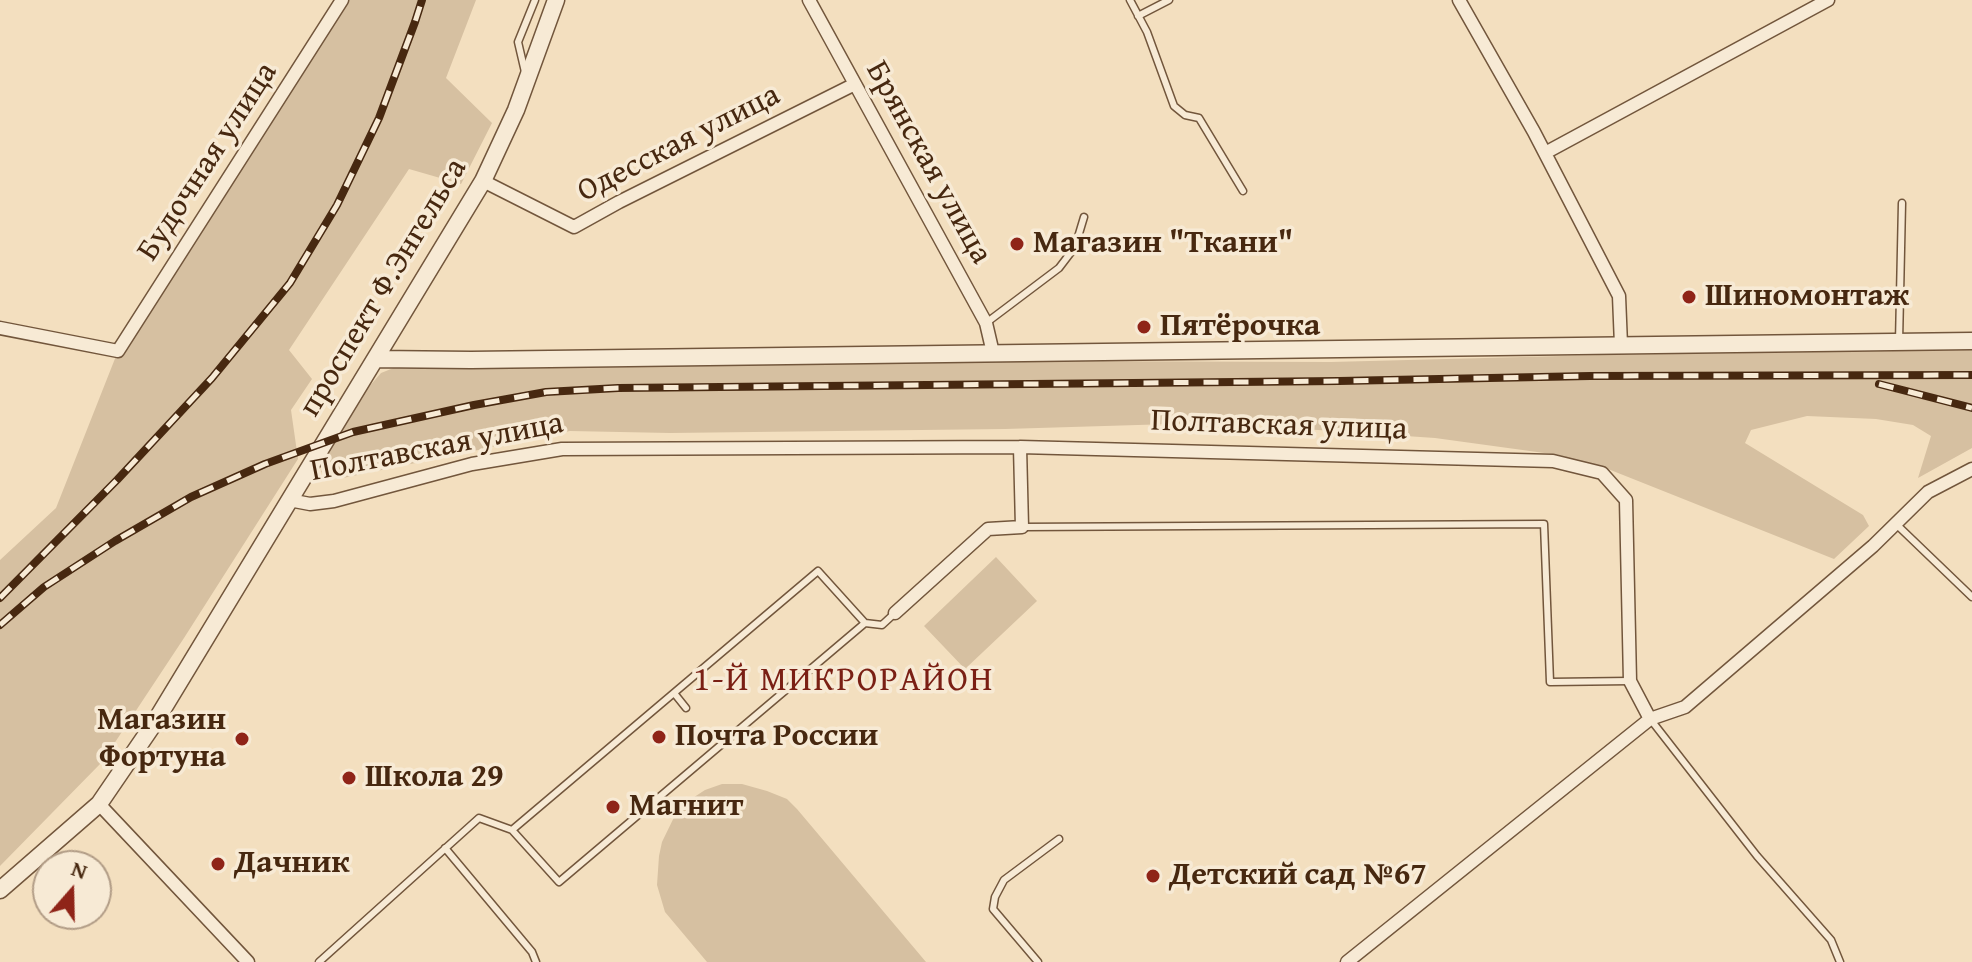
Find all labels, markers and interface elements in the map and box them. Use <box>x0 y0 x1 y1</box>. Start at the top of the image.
street label: Брянская улица <box>856 55 1000 271</box>
street label: Будочная улица <box>130 56 286 268</box>
street label: Одесская улица <box>571 77 787 211</box>
street label: проспект Ф.Энгельса <box>292 152 476 424</box>
place label: Магазин "Ткани" <box>1033 225 1293 263</box>
marker: Магазин "Ткани" <box>1008 235 1026 253</box>
place label: Шиномонтаж <box>1705 278 1909 316</box>
marker: Шиномонтаж <box>1680 288 1698 306</box>
place label: Пятёрочка <box>1160 308 1320 346</box>
marker: Пятёрочка <box>1135 318 1153 336</box>
street label: Полтавская улица <box>1150 402 1408 450</box>
street label: Полтавская улица <box>307 405 567 491</box>
district label: 1-Й МИКРОРАЙОН <box>694 661 994 701</box>
place label: Магазин Фортуна <box>97 702 226 777</box>
place label: Почта России <box>675 718 878 756</box>
marker: Почта России <box>650 728 668 746</box>
marker: Магазин Фортуна <box>233 730 251 748</box>
place label: Школа 29 <box>365 759 504 797</box>
marker: Школа 29 <box>340 769 358 787</box>
place label: Магнит <box>629 788 743 826</box>
marker: Магнит <box>604 798 622 816</box>
place label: Дачник <box>234 845 350 883</box>
north arrow <box>32 850 112 930</box>
text: N <box>67 852 92 887</box>
marker: Дачник <box>209 855 227 873</box>
place label: Детский сад №67 <box>1169 857 1427 895</box>
marker: Детский сад №67 <box>1144 867 1162 885</box>

